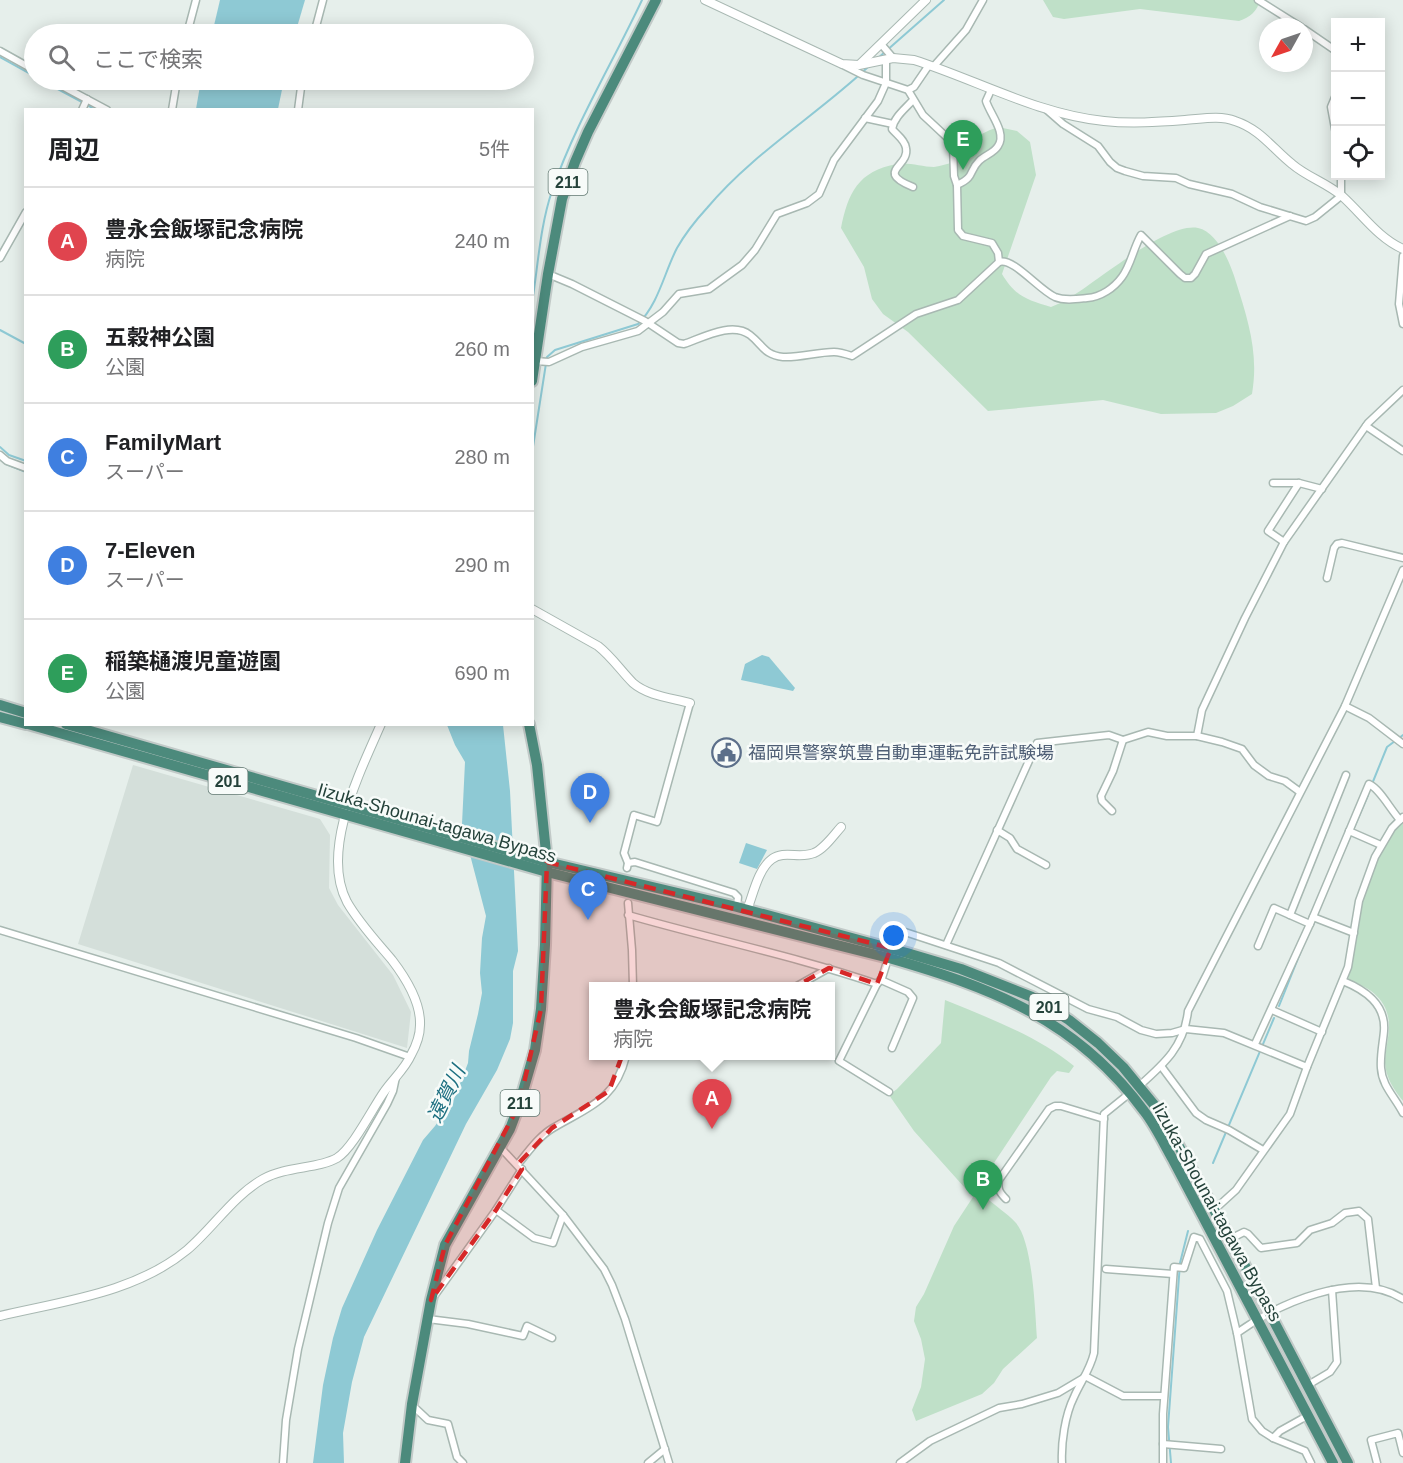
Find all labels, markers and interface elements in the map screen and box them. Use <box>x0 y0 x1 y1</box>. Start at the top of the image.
north arrow <box>1259 18 1313 72</box>
map controls <box>1331 18 1385 180</box>
button: + <box>1331 18 1385 72</box>
search box <box>24 24 534 90</box>
icon: search <box>45 41 78 74</box>
text: ここで検索 <box>93 47 203 72</box>
button: − <box>1331 72 1385 126</box>
pin: E <box>944 120 982 170</box>
button: locate <box>1331 126 1385 180</box>
text: 周辺 <box>48 135 100 165</box>
text: 5件 <box>479 138 510 160</box>
road number: 211 <box>548 169 588 195</box>
text: 豊永会飯塚記念病院 <box>105 217 303 242</box>
text: A <box>60 230 75 252</box>
text: 240 m <box>454 230 510 252</box>
text: 病院 <box>105 248 145 270</box>
text: 五穀神公園 <box>105 325 215 350</box>
text: B <box>60 338 75 360</box>
text: 260 m <box>454 338 510 360</box>
text: 公園 <box>105 356 145 378</box>
text: FamilyMart <box>105 430 221 455</box>
text: C <box>60 446 75 468</box>
text: 280 m <box>454 446 510 468</box>
text: スーパー <box>105 461 185 483</box>
text: 7-Eleven <box>105 538 196 563</box>
text: D <box>60 554 75 576</box>
text: 290 m <box>454 554 510 576</box>
text: スーパー <box>105 569 185 591</box>
text: 稲築樋渡児童遊園 <box>105 649 281 674</box>
text: E <box>61 662 74 684</box>
text: 690 m <box>454 662 510 684</box>
text: 公園 <box>105 680 145 702</box>
public building icon: 福岡県警察筑豊自動車運転免許試験場 <box>711 737 743 769</box>
place label: 福岡県警察筑豊自動車運転免許試験場 <box>748 743 1054 763</box>
road number: 201 <box>208 768 248 794</box>
pin: D <box>570 774 610 823</box>
street label: Iizuka-Shounai-tagawa Bypass <box>315 779 559 867</box>
pin: C <box>568 870 608 920</box>
your location <box>879 921 908 950</box>
popup <box>589 982 835 1060</box>
road number: 201 <box>1030 994 1068 1020</box>
text: 豊永会飯塚記念病院 <box>613 997 811 1022</box>
text: 病院 <box>613 1028 653 1050</box>
water label: 遠賀川 <box>423 1060 470 1126</box>
pin: A <box>692 1080 732 1129</box>
road number: 211 <box>500 1090 540 1116</box>
street label: Iizuka-Shounai-tagawa Bypass <box>1148 1099 1286 1325</box>
pin: B <box>964 1160 1002 1210</box>

